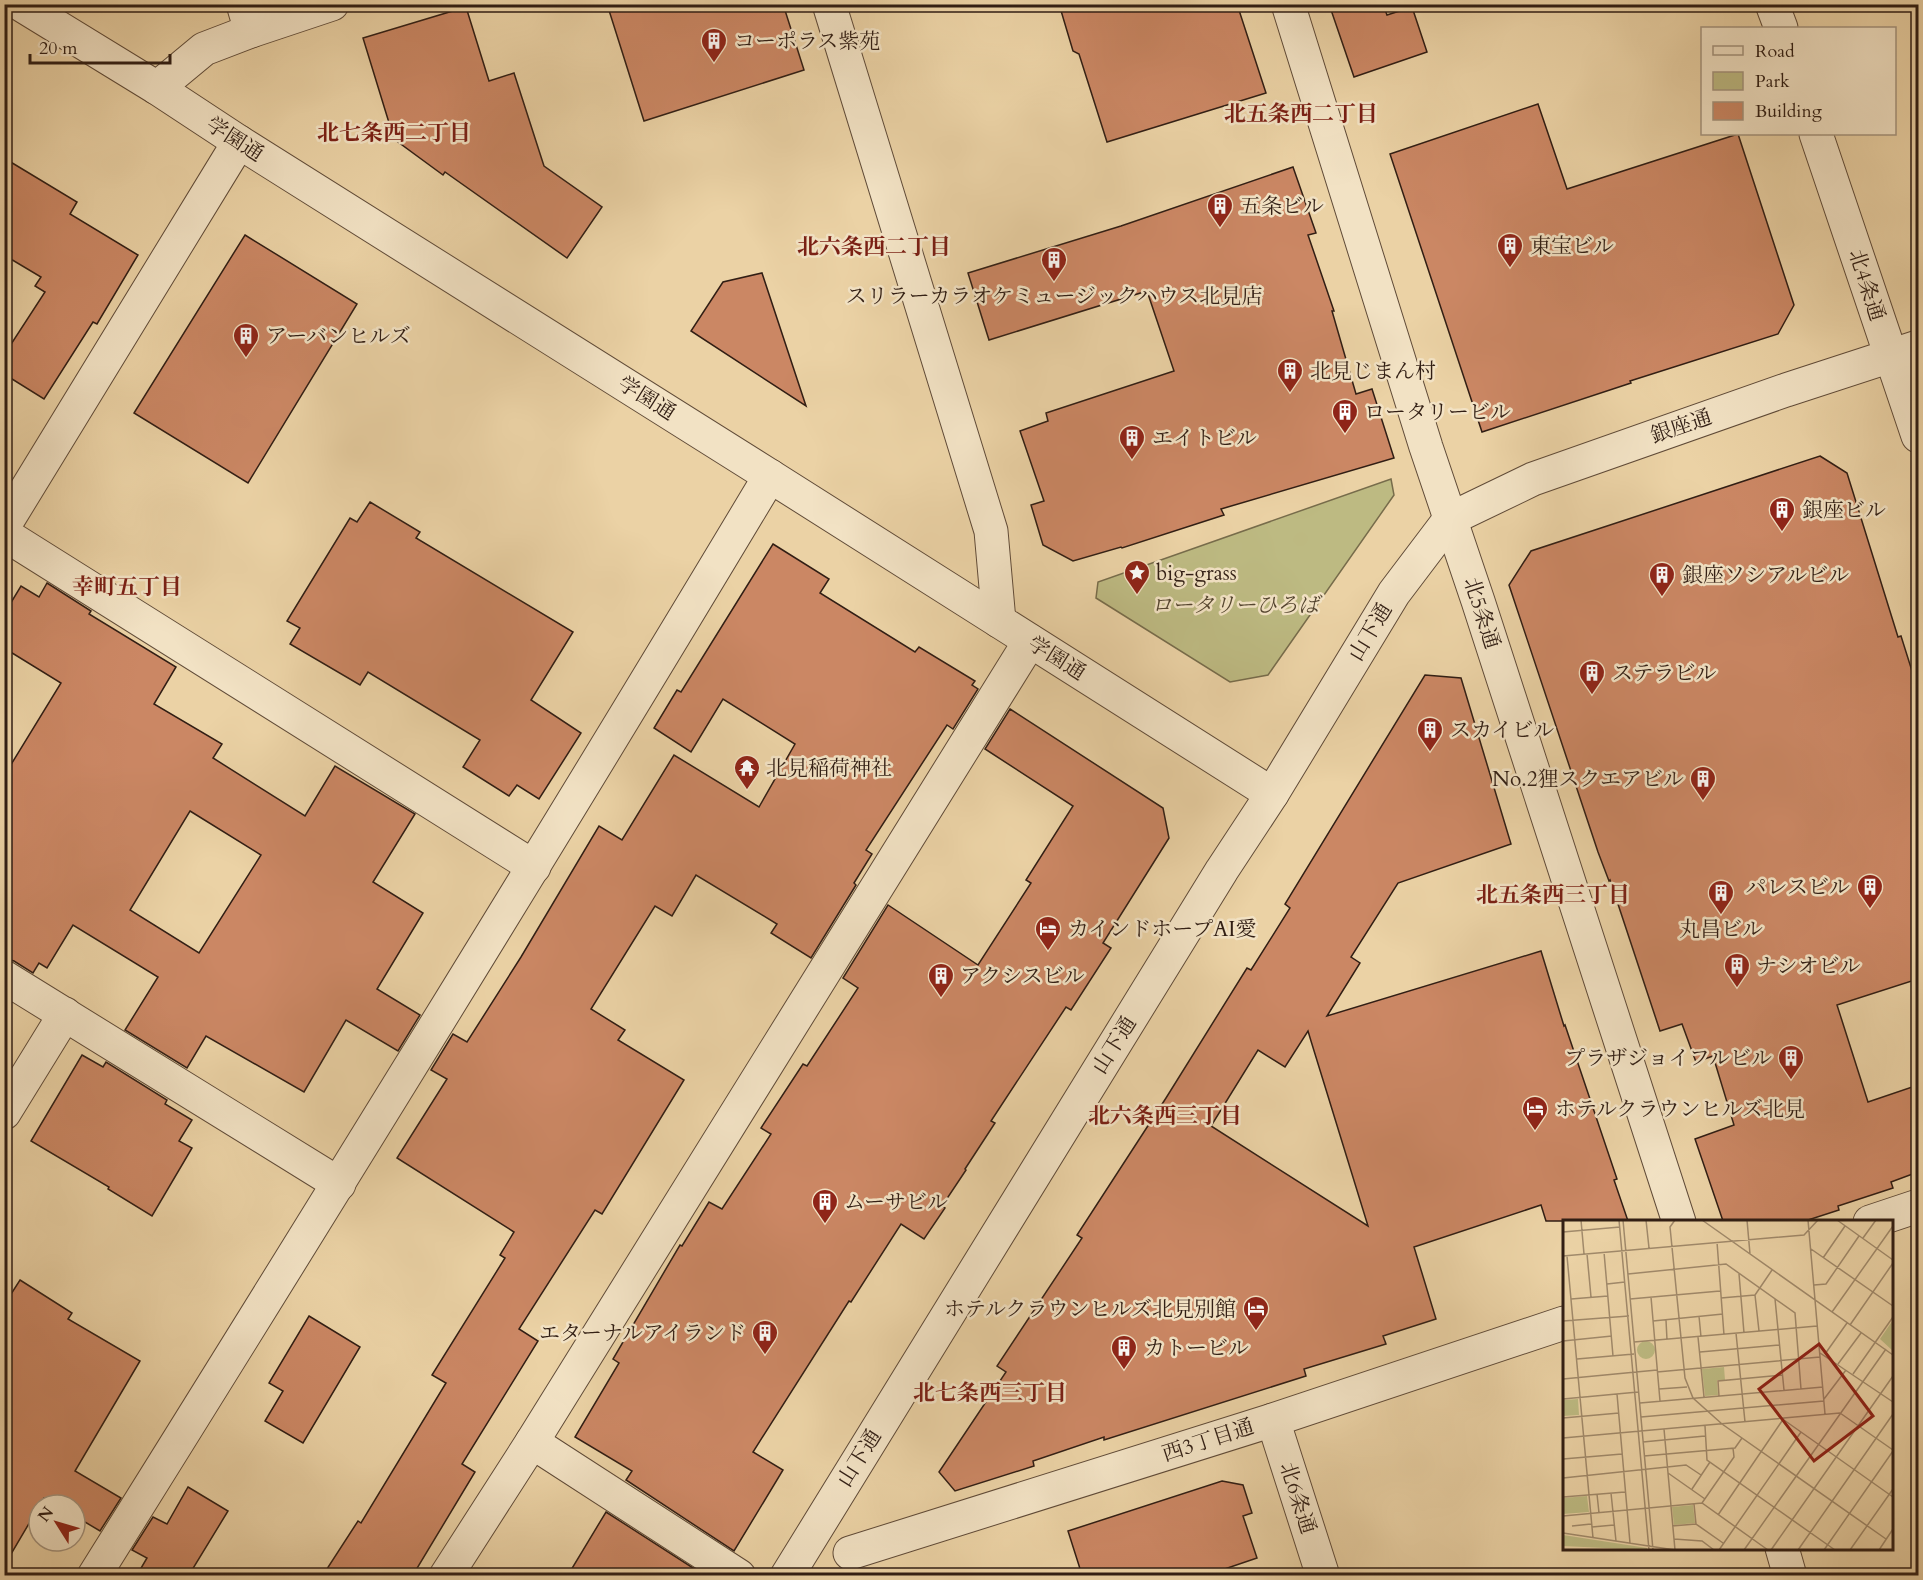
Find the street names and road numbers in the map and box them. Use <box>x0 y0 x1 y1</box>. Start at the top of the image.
street label: 学園通 <box>200 110 269 169</box>
street label: 北4条通 <box>1841 246 1892 325</box>
street label: 学園通 <box>612 369 681 427</box>
street label: 銀座通 <box>1647 403 1716 450</box>
street label: 北5条通 <box>1456 574 1507 653</box>
street label: 山下通 <box>1342 598 1399 667</box>
street label: 学園通 <box>1022 629 1091 687</box>
street label: 山下通 <box>1085 1011 1143 1080</box>
street label: 西3丁目通 <box>1159 1412 1258 1469</box>
street label: 山下通 <box>830 1424 888 1493</box>
street label: 北6条通 <box>1272 1459 1323 1538</box>

